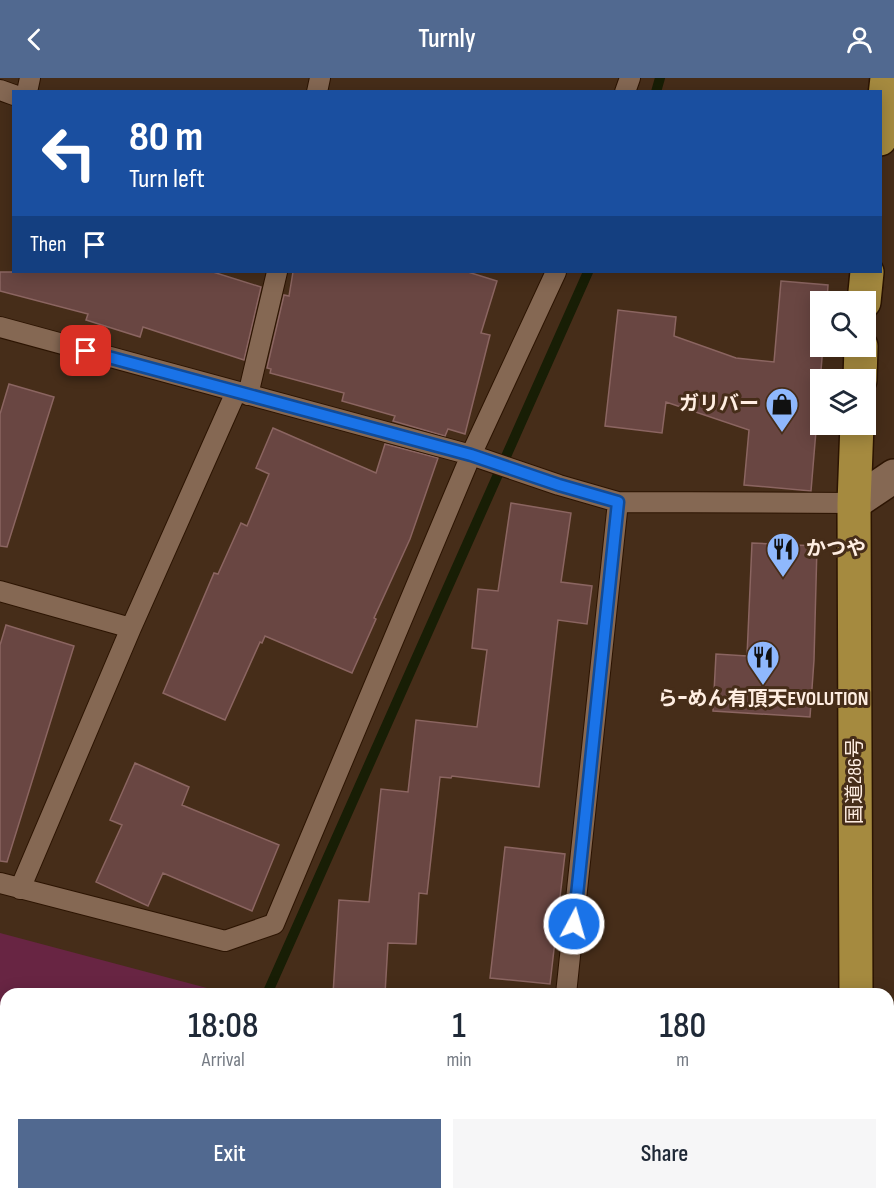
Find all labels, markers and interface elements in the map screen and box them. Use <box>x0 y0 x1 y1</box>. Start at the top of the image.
icon: back <box>18 23 51 56</box>
text: Turnly <box>418 23 476 55</box>
icon: person <box>843 23 876 56</box>
text: 80 m <box>129 112 203 163</box>
icon: left <box>30 114 108 192</box>
text: Turn left <box>129 163 205 195</box>
icon: arrive <box>78 228 111 261</box>
text: Then <box>30 231 66 258</box>
map controls <box>810 291 876 435</box>
button: search <box>810 291 876 357</box>
pin <box>60 325 111 376</box>
icon: arrive <box>69 334 102 367</box>
button: layers <box>810 369 876 435</box>
shop icon: ガリバー <box>764 386 800 433</box>
place label: ガリバー <box>679 392 759 416</box>
restaurant icon: かつや <box>765 531 801 578</box>
place label: かつや <box>806 537 866 561</box>
restaurant icon: らｰめん有頂天EVOLUTION <box>745 639 781 686</box>
place label: らｰめん有頂天EVOLUTION <box>658 687 868 711</box>
street label: 国道286号 <box>843 738 867 824</box>
position arrow <box>542 892 606 956</box>
text: 18:08 <box>188 1005 259 1048</box>
text: 1 <box>452 1005 466 1048</box>
text: 180 <box>659 1005 706 1048</box>
text: Arrival <box>202 1048 245 1072</box>
text: min <box>446 1048 472 1072</box>
text: m <box>676 1048 689 1072</box>
button: Exit <box>18 1119 441 1188</box>
button: Share <box>453 1119 876 1188</box>

